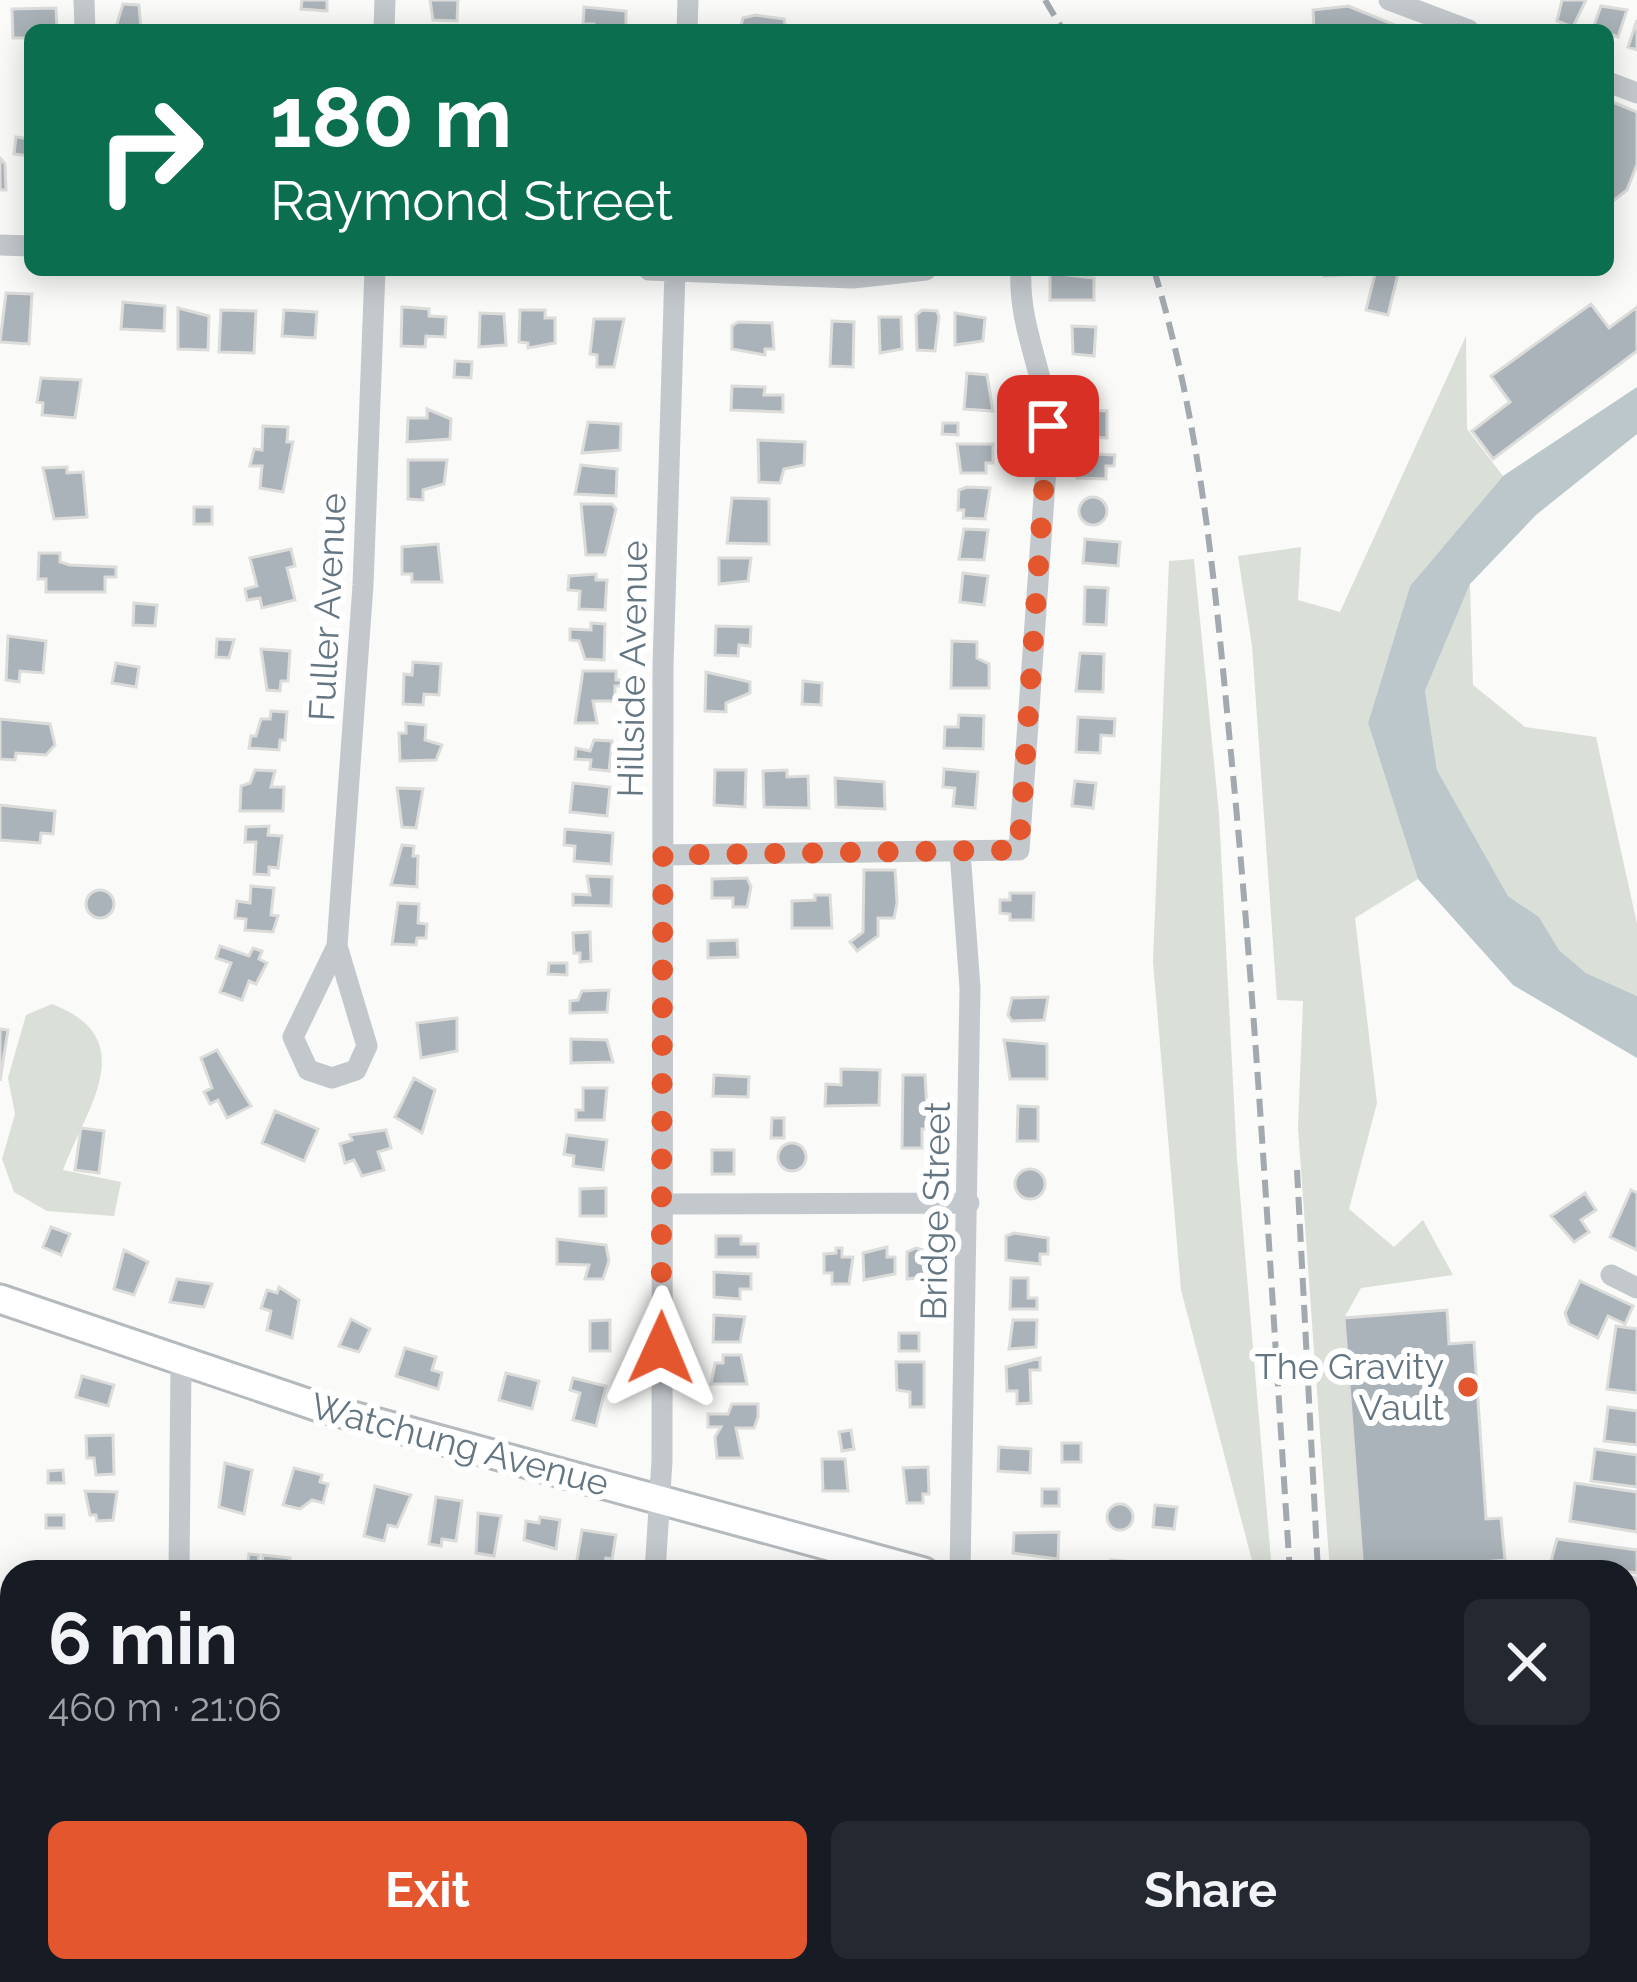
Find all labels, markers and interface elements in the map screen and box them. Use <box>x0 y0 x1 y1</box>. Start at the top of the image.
text: 180 m <box>270 68 512 167</box>
icon: right <box>72 72 228 228</box>
text: Raymond Street <box>270 169 673 233</box>
pin <box>997 375 1099 477</box>
icon: arrive <box>1015 393 1081 459</box>
street label: Fuller Avenue <box>300 492 354 722</box>
street label: Hillside Avenue <box>609 540 655 798</box>
street label: Bridge Street <box>912 1101 958 1321</box>
position arrow <box>598 1285 724 1411</box>
place label: The Gravity Vault <box>1255 1345 1444 1428</box>
marker: The Gravity Vault <box>1455 1374 1481 1400</box>
street label: Watchung Avenue <box>306 1384 614 1504</box>
text: 6 min <box>48 1596 238 1681</box>
button: close <box>1464 1599 1590 1725</box>
text: 460 m · 21:06 <box>48 1684 281 1730</box>
button: Exit <box>48 1821 807 1959</box>
button: Share <box>831 1821 1590 1959</box>

